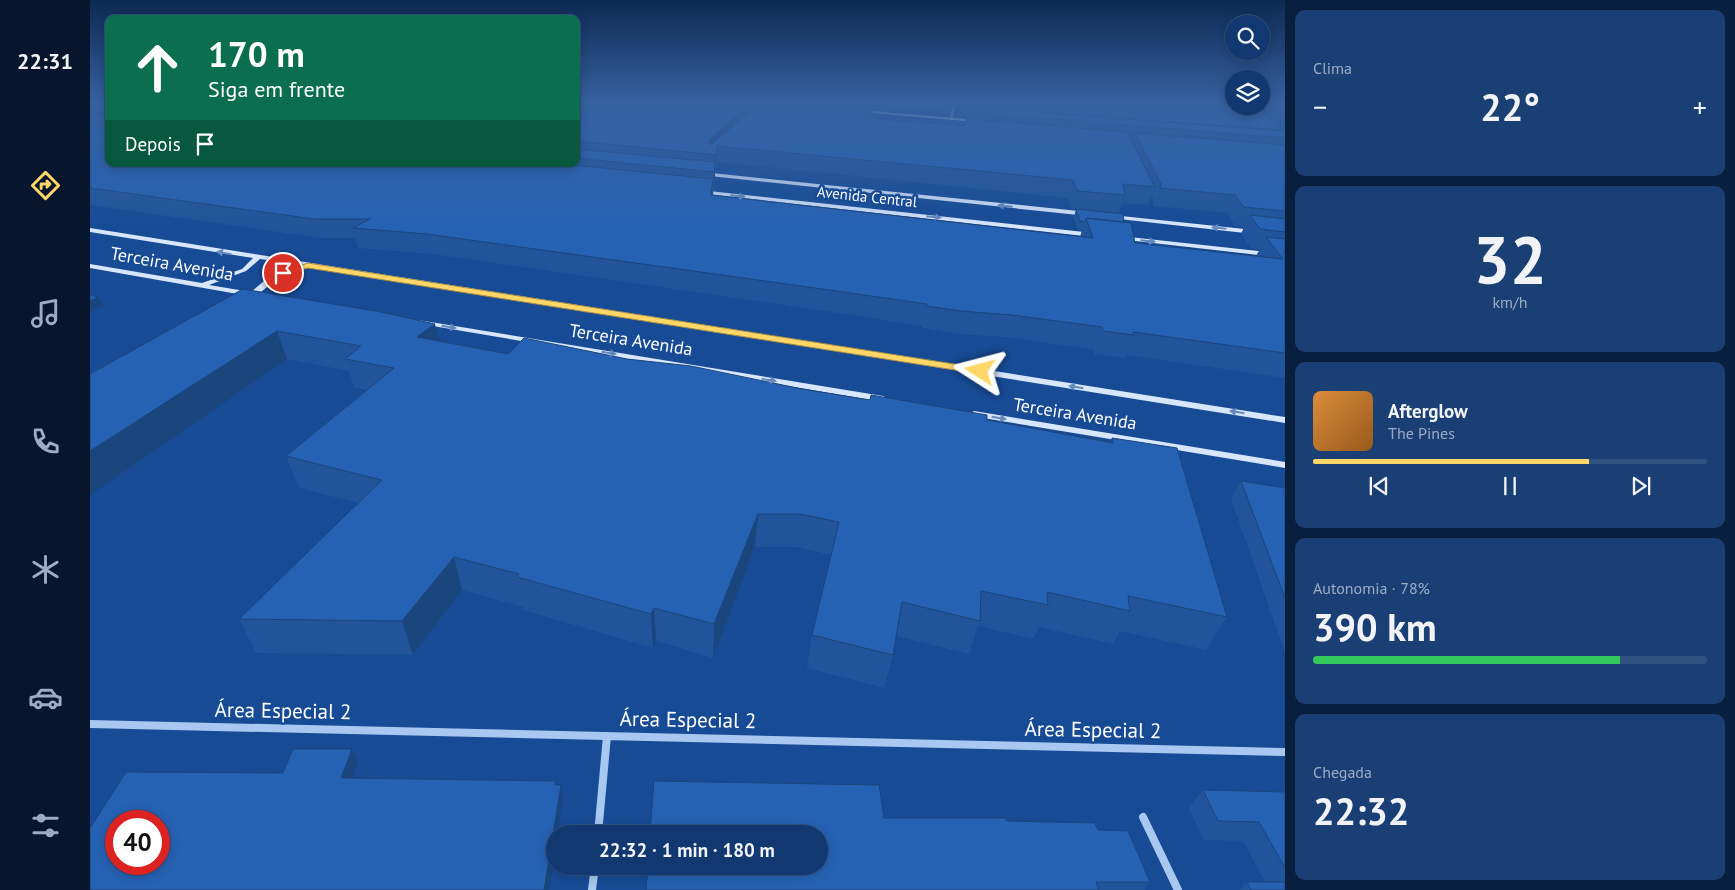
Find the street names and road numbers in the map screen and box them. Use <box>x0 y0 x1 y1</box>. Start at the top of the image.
street label: Avenida Central <box>816 182 919 211</box>
street label: Terceira Avenida <box>109 241 235 286</box>
street label: Terceira Avenida <box>568 318 694 361</box>
street label: Terceira Avenida <box>1012 392 1138 435</box>
street label: Área Especial 2 <box>214 696 352 725</box>
street label: Área Especial 2 <box>619 705 757 734</box>
street label: Área Especial 2 <box>1024 715 1162 744</box>

